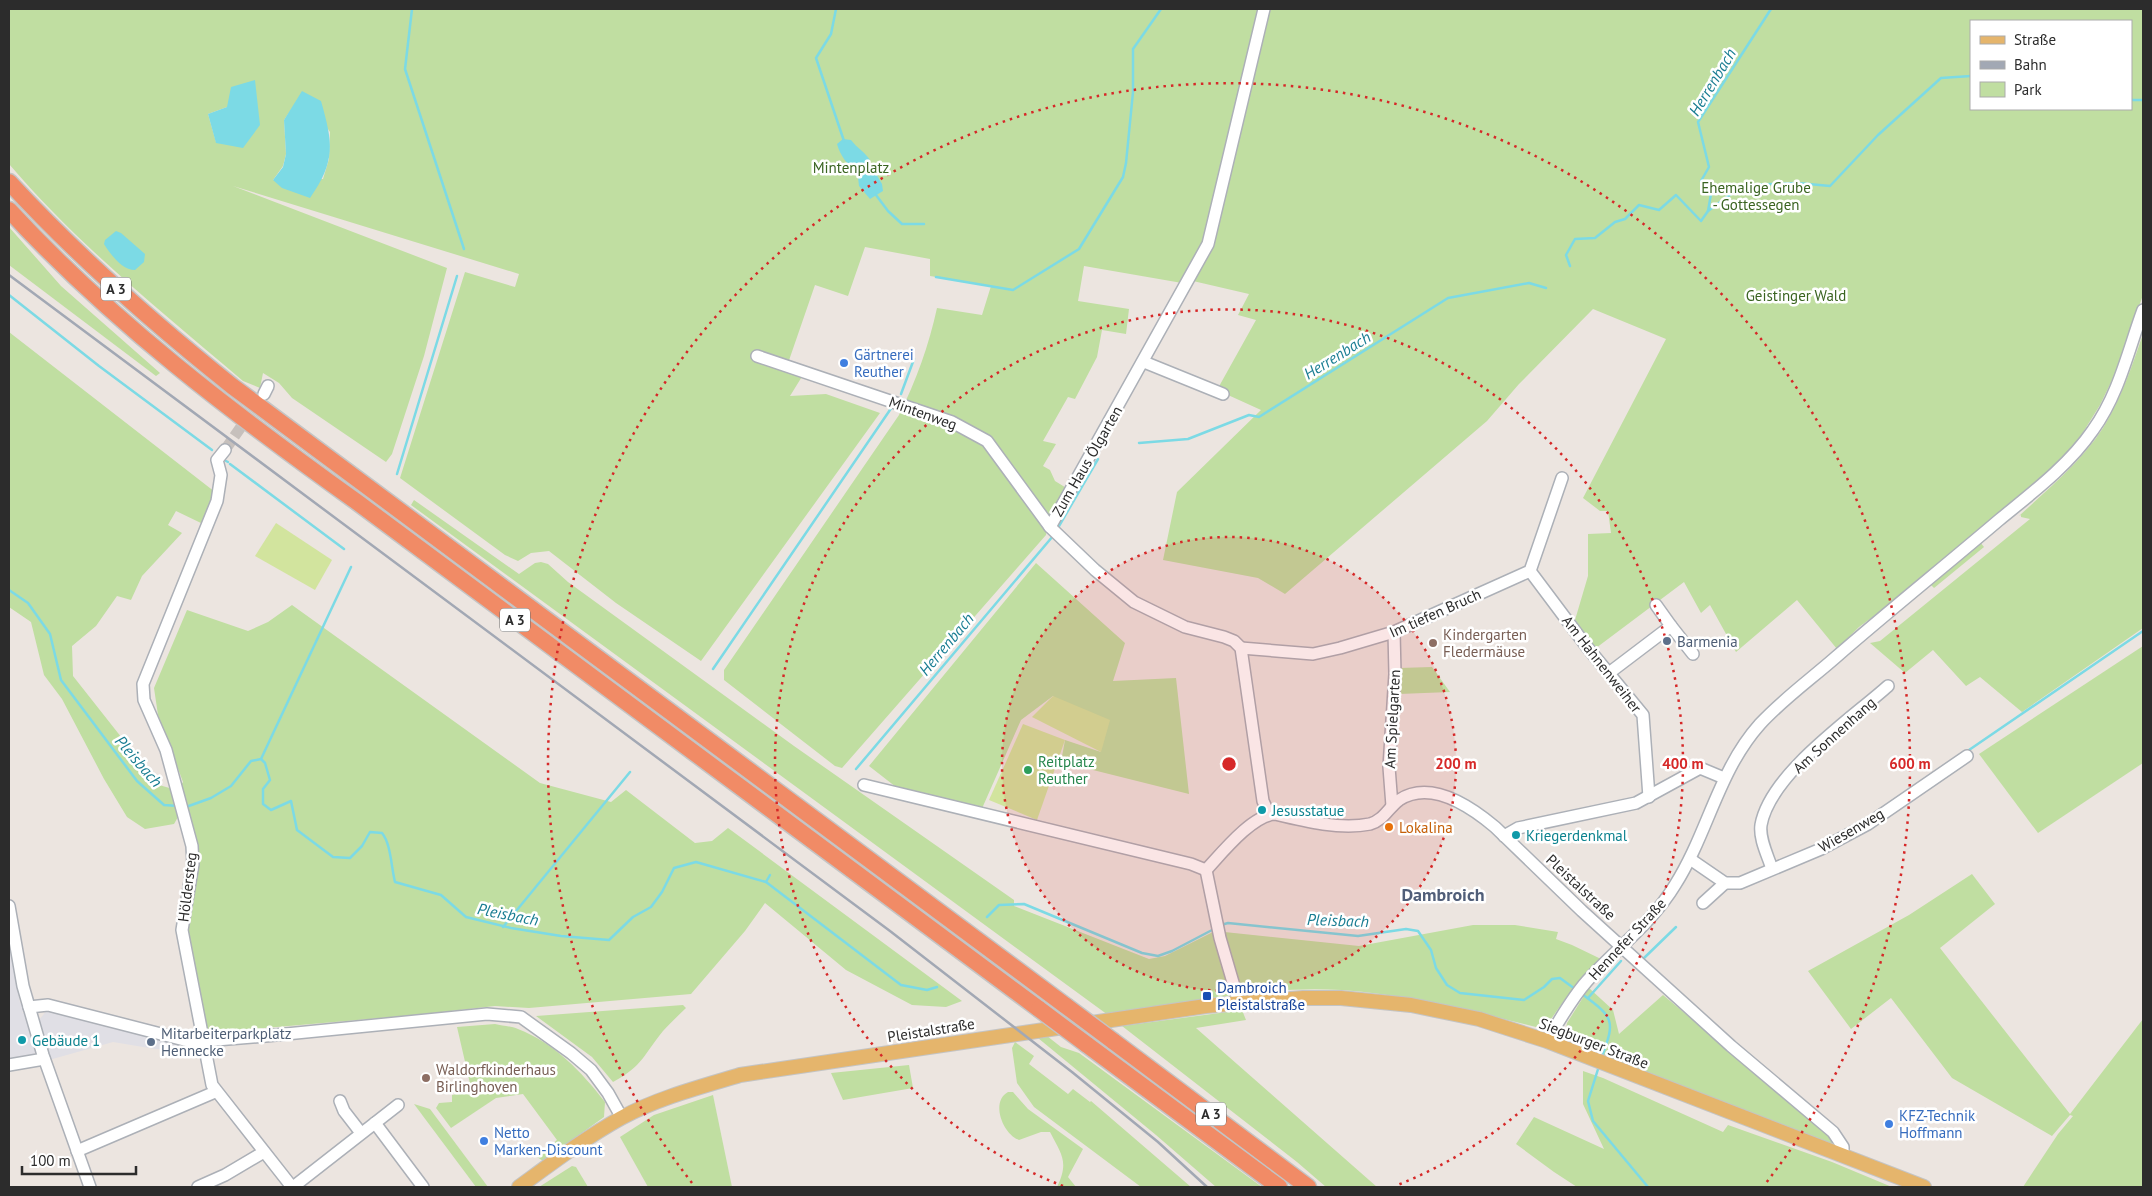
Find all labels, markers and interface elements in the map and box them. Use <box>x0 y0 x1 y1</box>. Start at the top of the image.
legend <box>1970 20 2132 110</box>
text: Straße <box>2014 30 2056 49</box>
water label: Herrenbach <box>1684 45 1740 119</box>
text: Bahn <box>2014 55 2047 74</box>
text: Park <box>2014 80 2042 99</box>
park label: Mintenplatz <box>813 158 889 177</box>
park label: Ehemalige Grube - Gottessegen <box>1701 178 1811 214</box>
road number: A 3 <box>101 278 131 300</box>
park label: Geistinger Wald <box>1746 286 1846 305</box>
water label: Herrenbach <box>1300 327 1374 383</box>
place label: Gärtnerei Reuther <box>854 345 914 381</box>
marker: Gärtnerei Reuther <box>838 357 850 369</box>
street label: Mintenweg <box>886 392 960 434</box>
street label: Zum Haus Ölgarten <box>1048 402 1126 520</box>
street label: Im tiefen Bruch <box>1386 584 1484 642</box>
road number: A 3 <box>500 608 530 632</box>
water label: Herrenbach <box>914 609 978 679</box>
street label: Am Hahnenweiher <box>1558 612 1646 716</box>
place label: Kindergarten Fledermäuse <box>1443 625 1527 661</box>
place label: Barmenia <box>1677 632 1738 651</box>
marker: Barmenia <box>1661 635 1673 647</box>
marker: Kindergarten Fledermäuse <box>1427 637 1439 649</box>
street label: Am Spielgarten <box>1380 669 1404 769</box>
street label: Am Sonnenhang <box>1789 693 1879 777</box>
water label: Pleisbach <box>111 731 167 791</box>
place label: Reitplatz Reuther <box>1038 752 1095 788</box>
text: 200 m <box>1435 754 1477 773</box>
text: 400 m <box>1662 754 1704 773</box>
text: 600 m <box>1889 754 1931 773</box>
centre of rings <box>1220 755 1238 773</box>
marker: Reitplatz Reuther <box>1022 764 1034 776</box>
place label: Jesusstatue <box>1271 801 1344 820</box>
marker: Jesusstatue <box>1256 804 1268 816</box>
street label: Wiesenweg <box>1815 804 1887 856</box>
place label: Lokalina <box>1399 818 1453 837</box>
marker: Lokalina <box>1383 821 1395 833</box>
place label: Kriegerdenkmal <box>1526 826 1628 845</box>
marker: Kriegerdenkmal <box>1510 829 1522 841</box>
street label: Pleistalstraße <box>1542 850 1620 924</box>
street label: Höldersteg <box>173 851 201 923</box>
district label: Dambroich <box>1401 883 1485 906</box>
street label: Hennefer Straße <box>1584 894 1670 984</box>
water label: Pleisbach <box>476 898 540 930</box>
water label: Pleisbach <box>1307 909 1369 931</box>
place label: Dambroich Pleistalstraße <box>1217 978 1305 1014</box>
marker: Dambroich Pleistalstraße <box>1201 990 1213 1002</box>
street label: Siegburger Straße <box>1537 1013 1651 1073</box>
street label: Pleistalstraße <box>886 1014 976 1046</box>
place label: Mitarbeiterparkplatz Hennecke <box>161 1024 291 1060</box>
place label: Gebäude 1 <box>32 1031 100 1050</box>
marker: Gebäude 1 <box>16 1034 28 1046</box>
marker: Mitarbeiterparkplatz Hennecke <box>145 1036 157 1048</box>
place label: Waldorfkinderhaus Birlinghoven <box>436 1060 556 1096</box>
marker: Waldorfkinderhaus Birlinghoven <box>420 1072 432 1084</box>
road number: A 3 <box>1196 1102 1226 1126</box>
place label: KFZ-Technik Hoffmann <box>1899 1106 1976 1142</box>
marker: KFZ-Technik Hoffmann <box>1883 1118 1895 1130</box>
place label: Netto Marken-Discount <box>494 1123 603 1159</box>
marker: Netto Marken-Discount <box>478 1135 490 1147</box>
scale bar <box>22 1144 136 1176</box>
text: 100 m <box>30 1151 71 1170</box>

